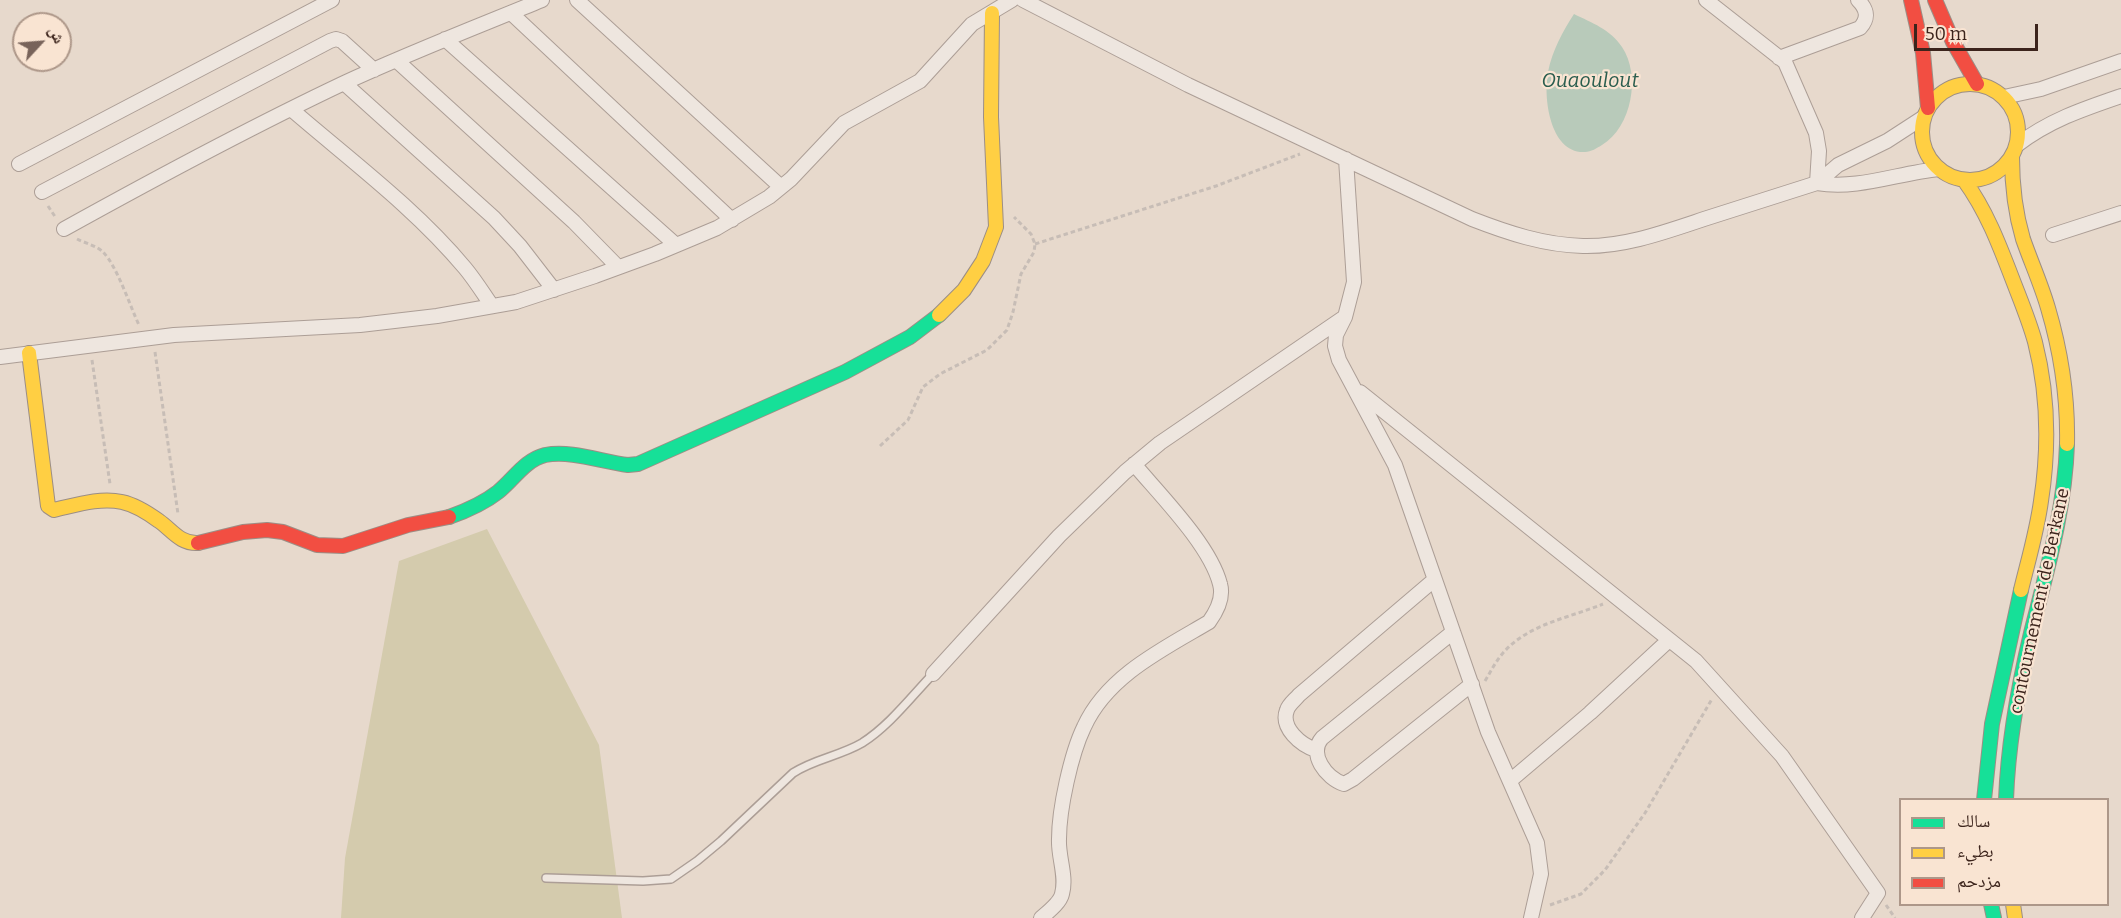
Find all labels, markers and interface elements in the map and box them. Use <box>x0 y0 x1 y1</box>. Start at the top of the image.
north arrow <box>12 12 72 72</box>
scale bar <box>1917 12 2042 50</box>
text: ش <box>45 23 69 47</box>
text: 50 m <box>1925 23 1967 45</box>
water label: Ouaoulout <box>1541 69 1639 93</box>
street label: contournement de Berkane <box>2006 486 2074 716</box>
legend <box>1899 798 2109 906</box>
text: سالك <box>1957 810 1990 832</box>
text: بطيء <box>1957 840 1994 862</box>
text: مزدحم <box>1957 870 2001 892</box>

